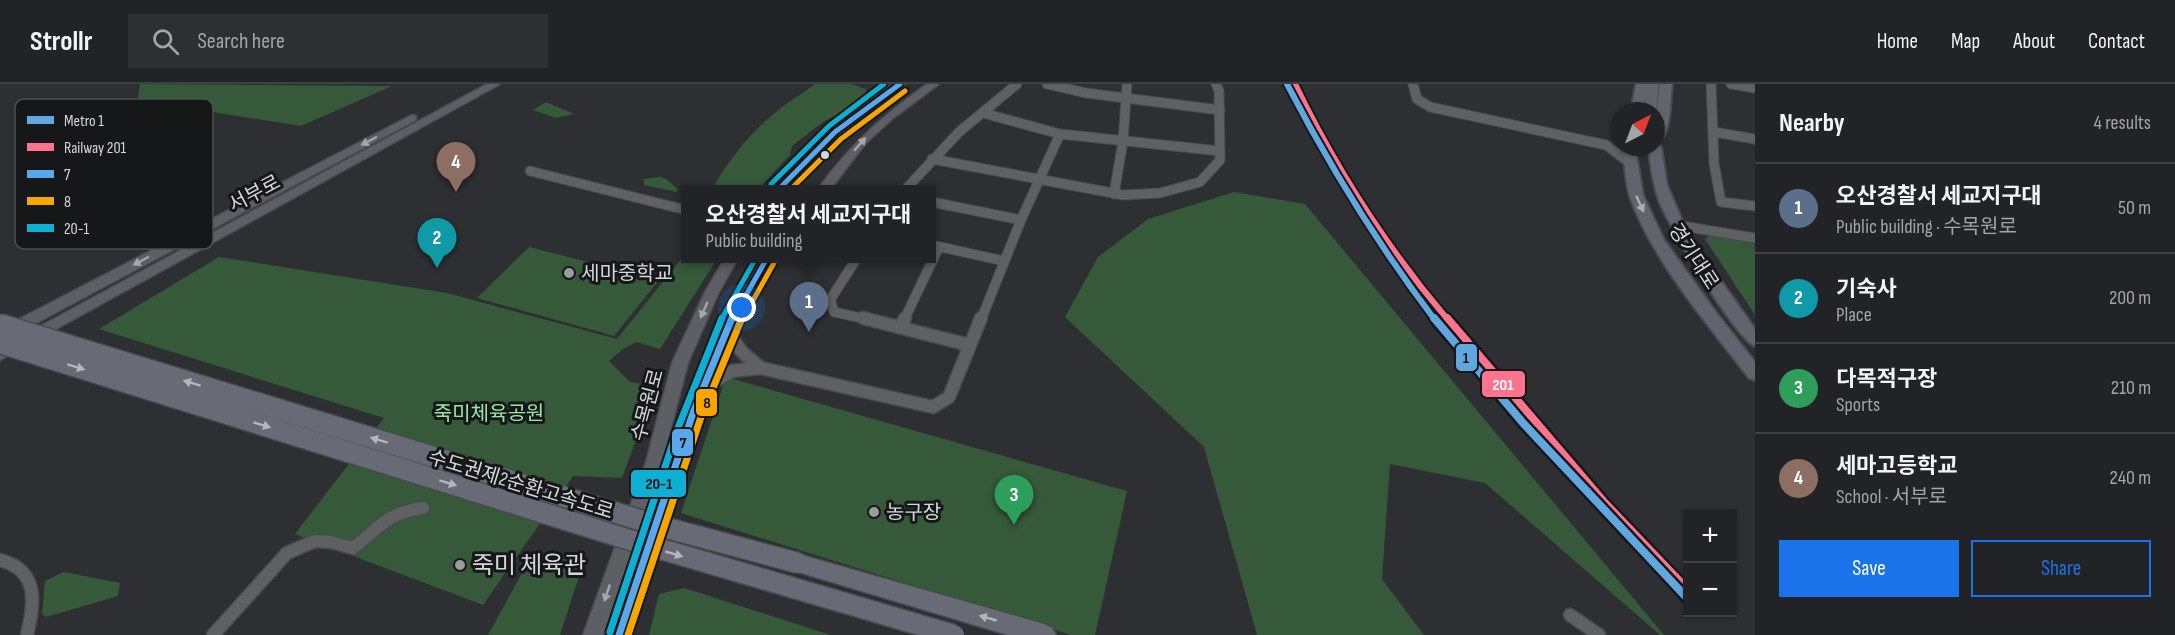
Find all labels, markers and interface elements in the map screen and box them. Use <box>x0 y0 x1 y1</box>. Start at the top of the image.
search box <box>128 14 548 68</box>
text: Strollr <box>30 25 92 58</box>
icon: search <box>149 25 182 58</box>
text: Search here <box>197 28 285 55</box>
text: Home <box>1877 29 1918 54</box>
text: Map <box>1951 29 1980 54</box>
text: About <box>2013 29 2055 54</box>
text: Contact <box>2088 29 2145 54</box>
legend <box>15 99 213 249</box>
north arrow <box>1611 102 1665 156</box>
text: Nearby <box>1779 108 1845 139</box>
text: 4 results <box>2094 111 2151 135</box>
text: Metro 1 <box>64 112 104 131</box>
one-way arrow <box>360 136 377 145</box>
one-way arrow <box>853 137 867 152</box>
text: Railway 201 <box>64 139 127 158</box>
pin: 4 <box>436 142 476 192</box>
unlabelled marker <box>819 149 831 161</box>
text: 7 <box>64 166 71 185</box>
street label: 서부로 <box>224 170 284 217</box>
text: 오산경찰서 세교지구대 <box>1836 183 2042 210</box>
popup <box>681 185 936 263</box>
text: 8 <box>64 193 71 212</box>
one-way arrow <box>1635 196 1645 214</box>
text: 1 <box>1795 196 1802 220</box>
text: 50 m <box>2118 196 2151 220</box>
text: 오산경찰서 세교지구대 <box>706 202 911 229</box>
text: Public building · 수목원로 <box>1836 215 2017 239</box>
pin: 2 <box>418 218 456 268</box>
street label: 경기대로 <box>1663 219 1723 294</box>
text: 20-1 <box>64 220 90 239</box>
text: Public building <box>706 229 802 253</box>
one-way arrow <box>132 256 149 266</box>
place label: 세마중학교 <box>581 262 673 286</box>
marker: 세마중학교 <box>562 266 576 280</box>
text: 기숙사 <box>1836 276 1897 303</box>
pin: 1 <box>790 282 828 332</box>
text: 2 <box>1794 286 1803 310</box>
text: 200 m <box>2109 286 2151 310</box>
your location <box>727 293 756 322</box>
one-way arrow <box>699 301 709 319</box>
text: Place <box>1836 303 1872 327</box>
line badge: 1 <box>1455 343 1478 372</box>
text: 1 <box>1463 349 1470 368</box>
one-way arrow <box>67 363 85 372</box>
text: 다목적구장 <box>1836 366 1937 393</box>
street label: 수목원로 <box>627 367 669 444</box>
line badge: 201 <box>1481 370 1526 398</box>
text: 201 <box>1493 376 1514 395</box>
text: 3 <box>1794 376 1803 400</box>
text: 210 m <box>2111 376 2151 400</box>
one-way arrow <box>183 378 201 387</box>
line badge: 8 <box>695 388 718 417</box>
text: Sports <box>1836 393 1880 417</box>
text: 8 <box>703 394 711 413</box>
park label: 죽미체육공원 <box>434 402 544 426</box>
one-way arrow <box>253 421 271 430</box>
line badge: 7 <box>671 428 694 457</box>
text: 7 <box>680 434 687 453</box>
one-way arrow <box>370 435 388 444</box>
street label: 수도권제2순환고속도로 <box>425 445 616 525</box>
text: 세마고등학교 <box>1836 453 1957 480</box>
text: 4 <box>1794 466 1803 490</box>
text: 240 m <box>2110 466 2151 490</box>
line badge: 20-1 <box>630 469 687 498</box>
text: 20-1 <box>645 475 673 494</box>
pin: 3 <box>994 476 1034 525</box>
one-way arrow <box>439 479 457 489</box>
text: School · 서부로 <box>1836 485 1947 509</box>
place label: 농구장 <box>886 501 941 525</box>
marker: 농구장 <box>867 505 881 519</box>
map controls <box>1683 509 1737 617</box>
button: + <box>1683 509 1737 563</box>
button: Save <box>1779 540 1959 597</box>
button: Share <box>1971 540 2151 597</box>
one-way arrow <box>665 549 684 559</box>
place label: 죽미 체육관 <box>472 551 586 580</box>
marker: 죽미 체육관 <box>453 558 467 572</box>
button: − <box>1683 563 1737 617</box>
one-way arrow <box>602 584 612 602</box>
one-way arrow <box>979 613 997 623</box>

